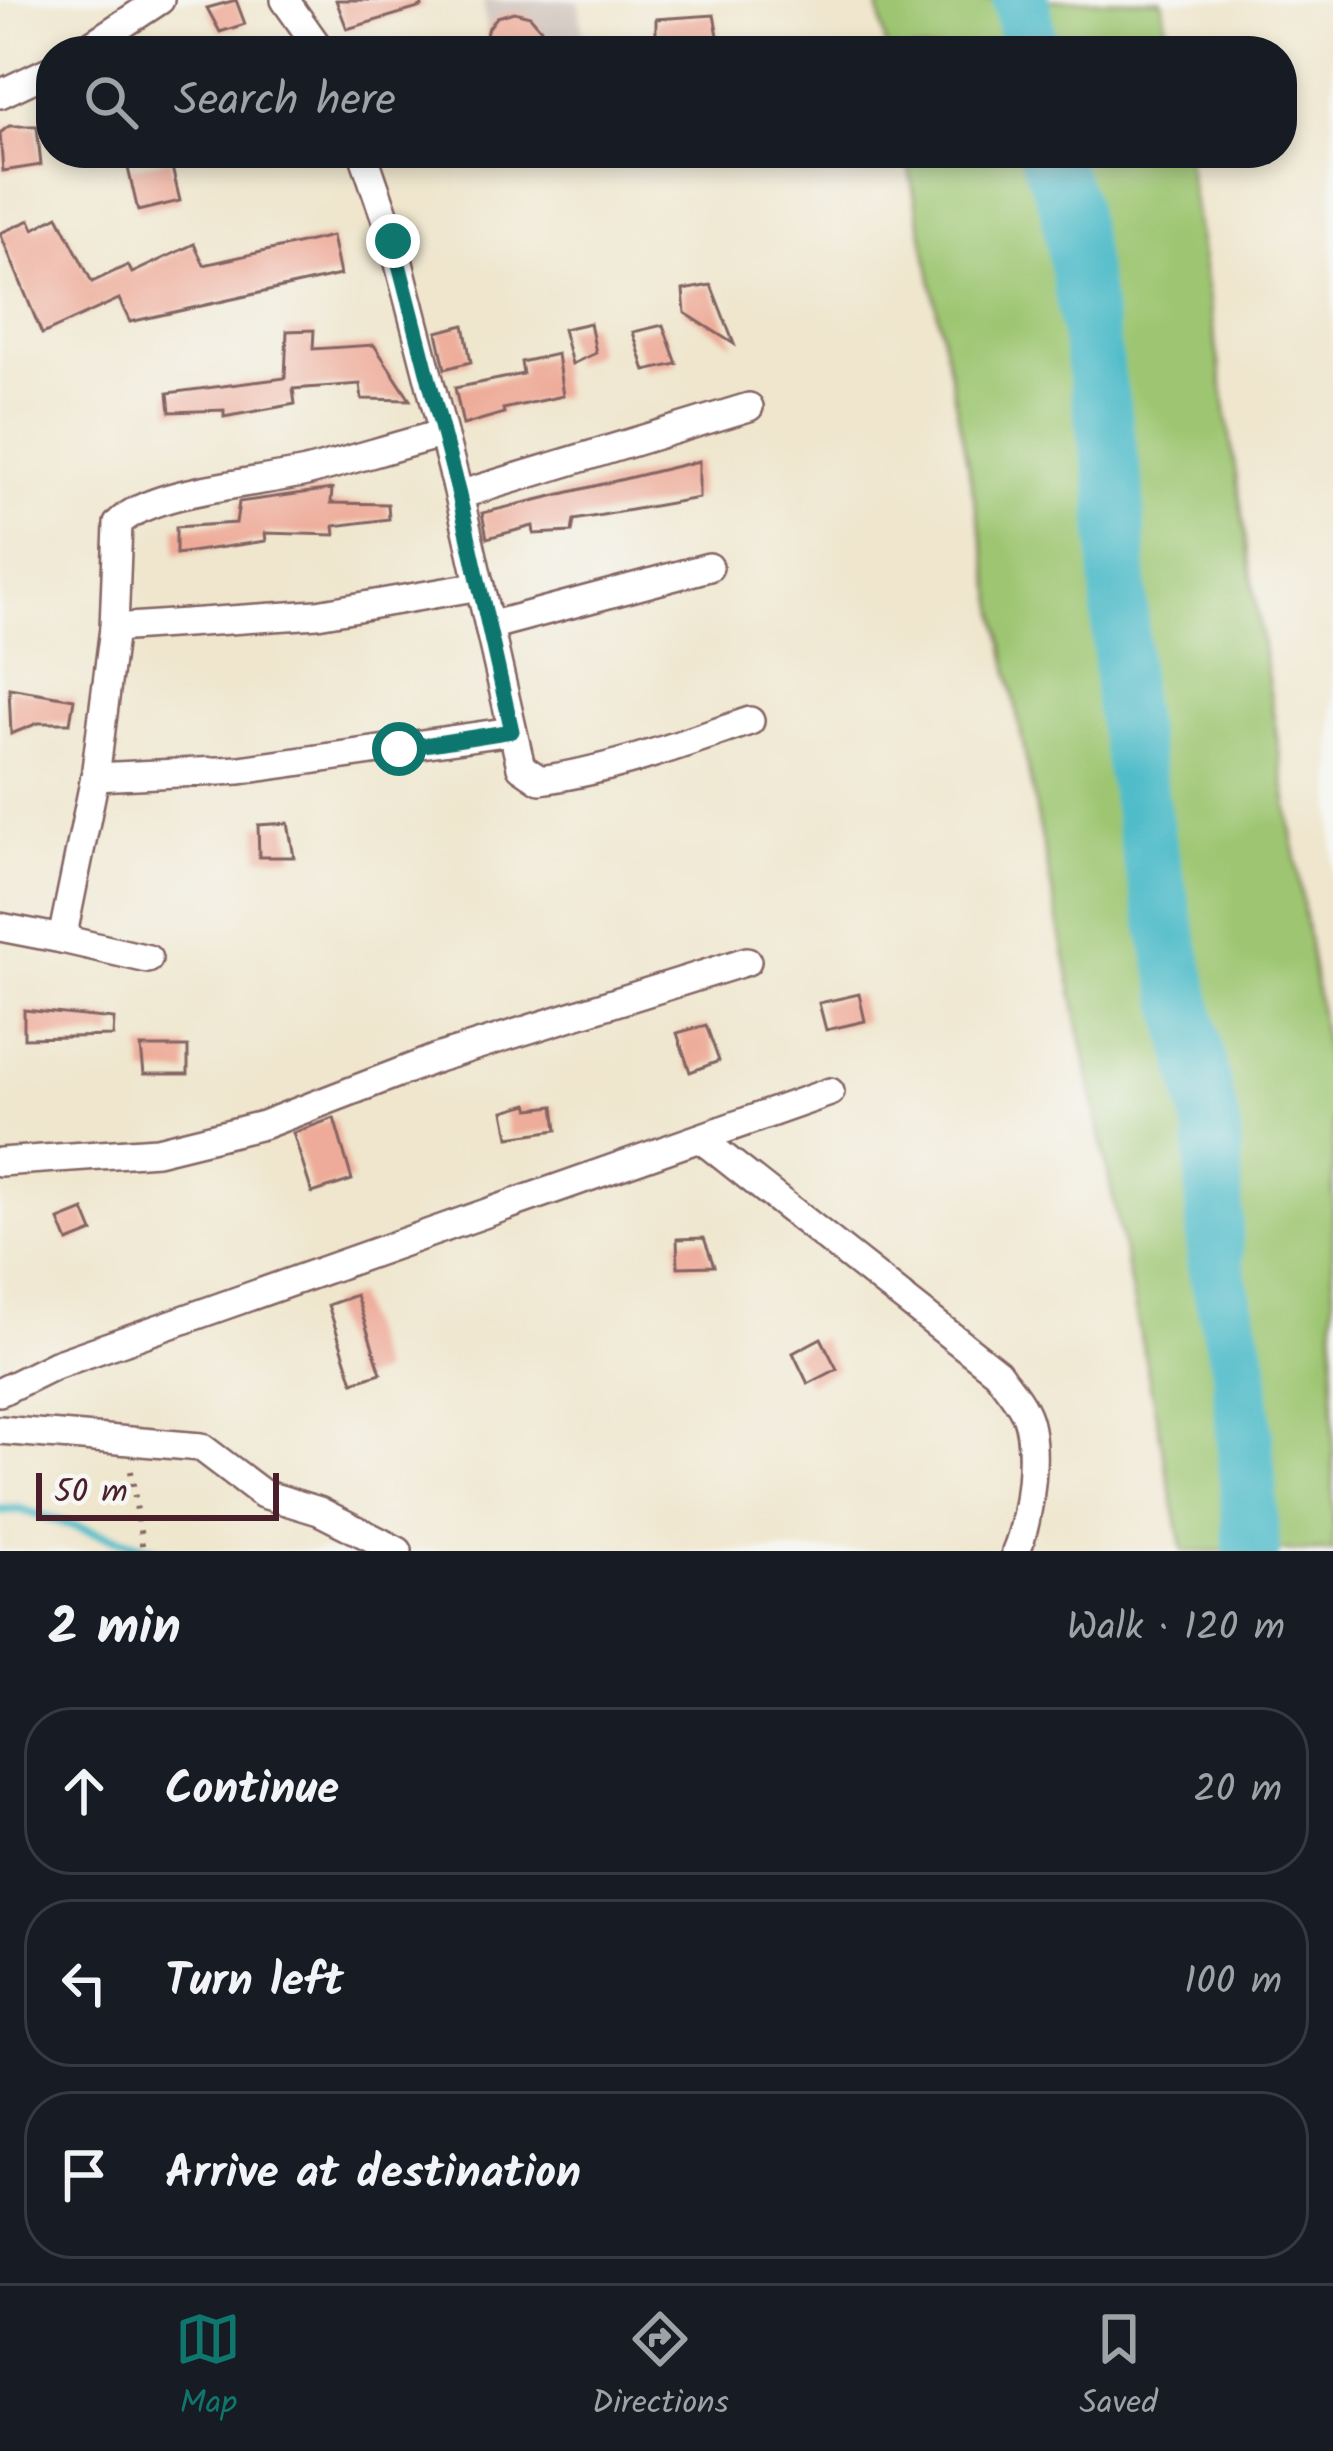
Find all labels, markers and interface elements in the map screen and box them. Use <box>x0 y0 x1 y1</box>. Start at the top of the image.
search box <box>36 36 1297 168</box>
text: Search here <box>174 66 396 138</box>
icon: search <box>78 69 144 135</box>
route end <box>366 214 420 268</box>
route start <box>372 722 426 776</box>
scale bar <box>36 1467 279 1520</box>
text: 50 m <box>54 1467 128 1520</box>
text: 2 min <box>48 1589 181 1670</box>
text: Walk · 120 m <box>1067 1598 1285 1660</box>
text: Continue <box>165 1755 339 1827</box>
icon: ahead <box>51 1758 117 1824</box>
text: 20 m <box>1193 1760 1282 1822</box>
text: Turn left <box>165 1947 344 2019</box>
icon: left <box>51 1950 117 2016</box>
text: 100 m <box>1184 1952 1282 2014</box>
text: Arrive at destination <box>165 2139 581 2211</box>
icon: arrive <box>51 2142 117 2208</box>
tab: Map <box>175 2306 241 2431</box>
tab: Directions <box>592 2306 729 2431</box>
tab: Saved <box>1079 2306 1158 2431</box>

